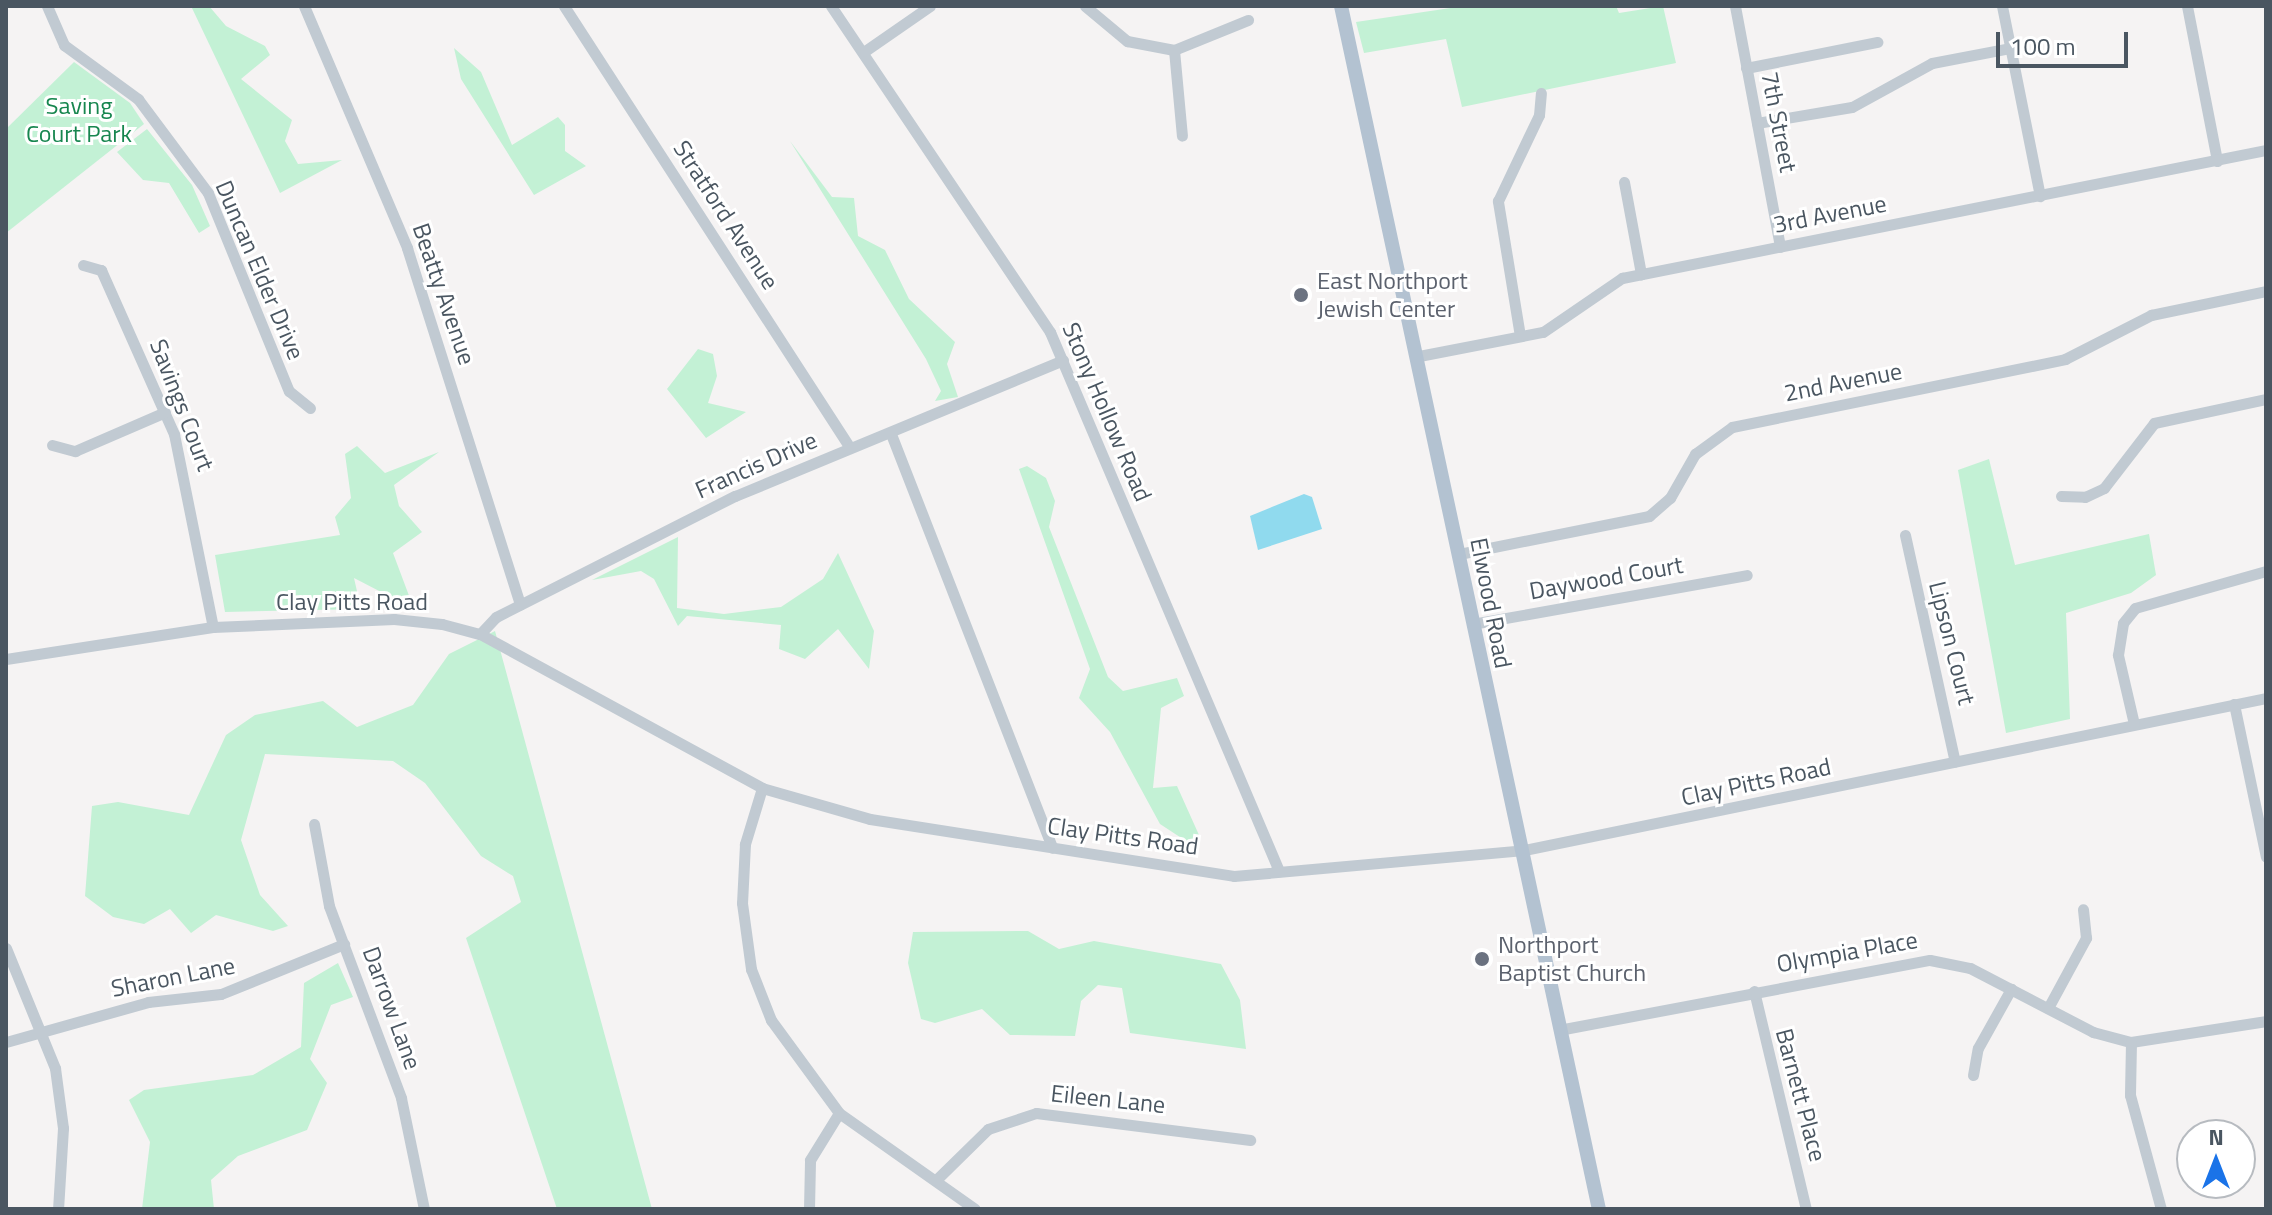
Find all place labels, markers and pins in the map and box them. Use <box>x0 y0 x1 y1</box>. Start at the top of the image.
place label: East Northport Jewish Center <box>1317 267 1468 323</box>
marker: East Northport Jewish Center <box>1292 286 1310 304</box>
place label: Northport Baptist Church <box>1498 931 1646 987</box>
marker: Northport Baptist Church <box>1473 950 1491 968</box>

